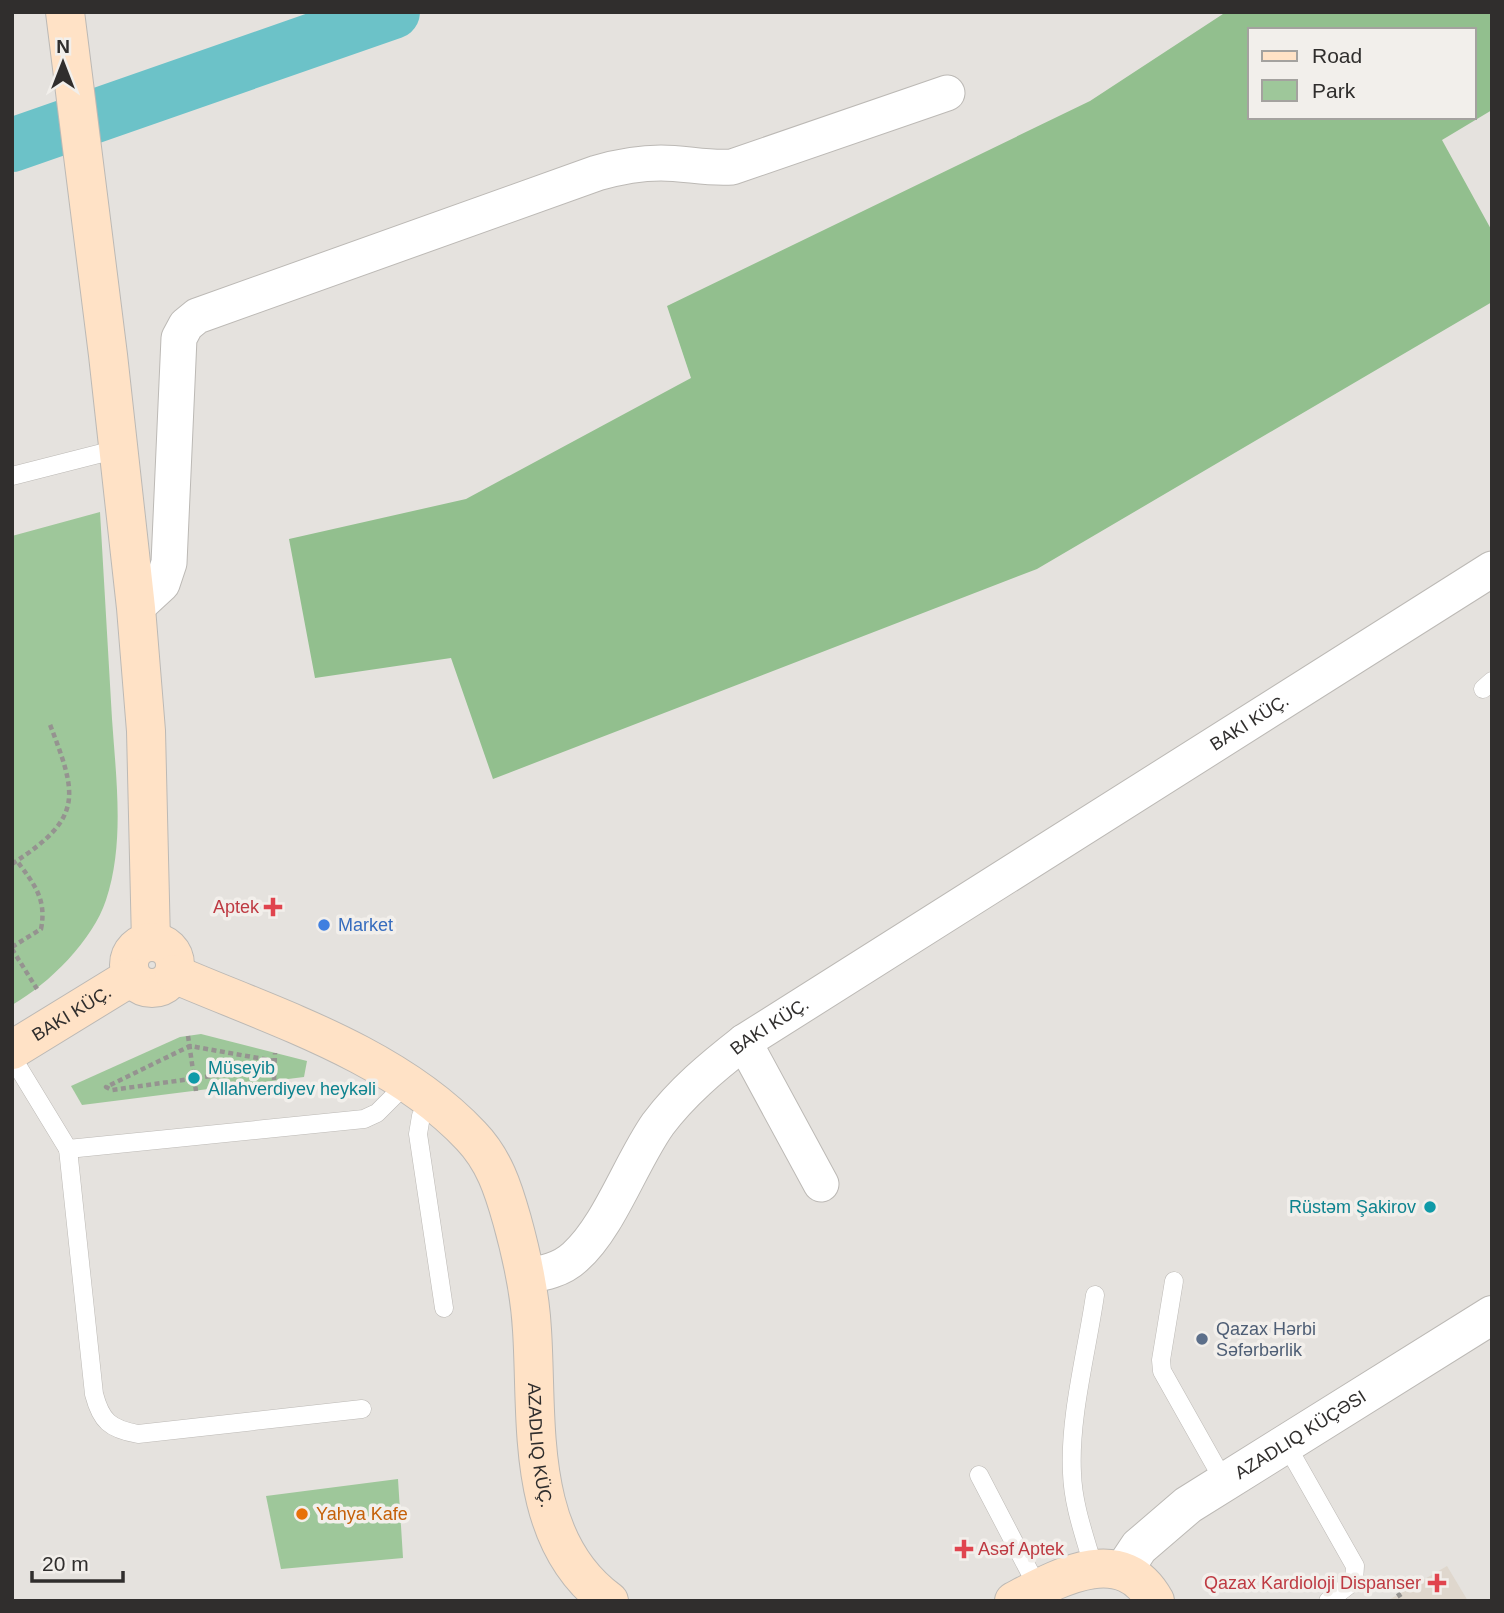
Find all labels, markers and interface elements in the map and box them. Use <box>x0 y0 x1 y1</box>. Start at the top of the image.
north arrow <box>28 28 98 98</box>
legend <box>1248 28 1476 119</box>
text: N <box>56 36 70 57</box>
text: Road <box>1312 44 1362 67</box>
text: Park <box>1312 79 1356 102</box>
street label: BAKI KÜÇ. <box>1206 690 1292 755</box>
place label: Aptek <box>213 897 260 917</box>
marker: Aptek <box>265 899 281 915</box>
place label: Market <box>338 915 393 935</box>
marker: Market <box>316 917 332 933</box>
street label: BAKI KÜÇ. <box>28 982 115 1045</box>
street label: BAKI KÜÇ. <box>726 994 812 1059</box>
place label: Müseyib Allahverdiyev heykəli <box>208 1058 376 1099</box>
marker: Müseyib Allahverdiyev heykəli <box>186 1070 202 1086</box>
place label: Rüstəm Şakirov <box>1289 1197 1416 1217</box>
marker: Rüstəm Şakirov <box>1422 1199 1438 1215</box>
place label: Qazax Hərbi Səfərbərlik <box>1216 1319 1316 1360</box>
marker: Qazax Hərbi Səfərbərlik <box>1194 1331 1210 1347</box>
street label: AZADLIQ KÜÇ. <box>524 1382 557 1510</box>
street label: AZADLIQ KÜÇƏSI <box>1231 1386 1370 1483</box>
place label: Yahya Kafe <box>316 1504 408 1524</box>
marker: Yahya Kafe <box>294 1506 310 1522</box>
place label: Asəf Aptek <box>978 1539 1065 1559</box>
scale bar <box>32 1540 122 1584</box>
marker: Asəf Aptek <box>956 1541 972 1557</box>
text: 20 m <box>42 1552 89 1575</box>
place label: Qazax Kardioloji Dispanser <box>1204 1573 1421 1593</box>
marker: Qazax Kardioloji Dispanser <box>1427 1573 1447 1593</box>

